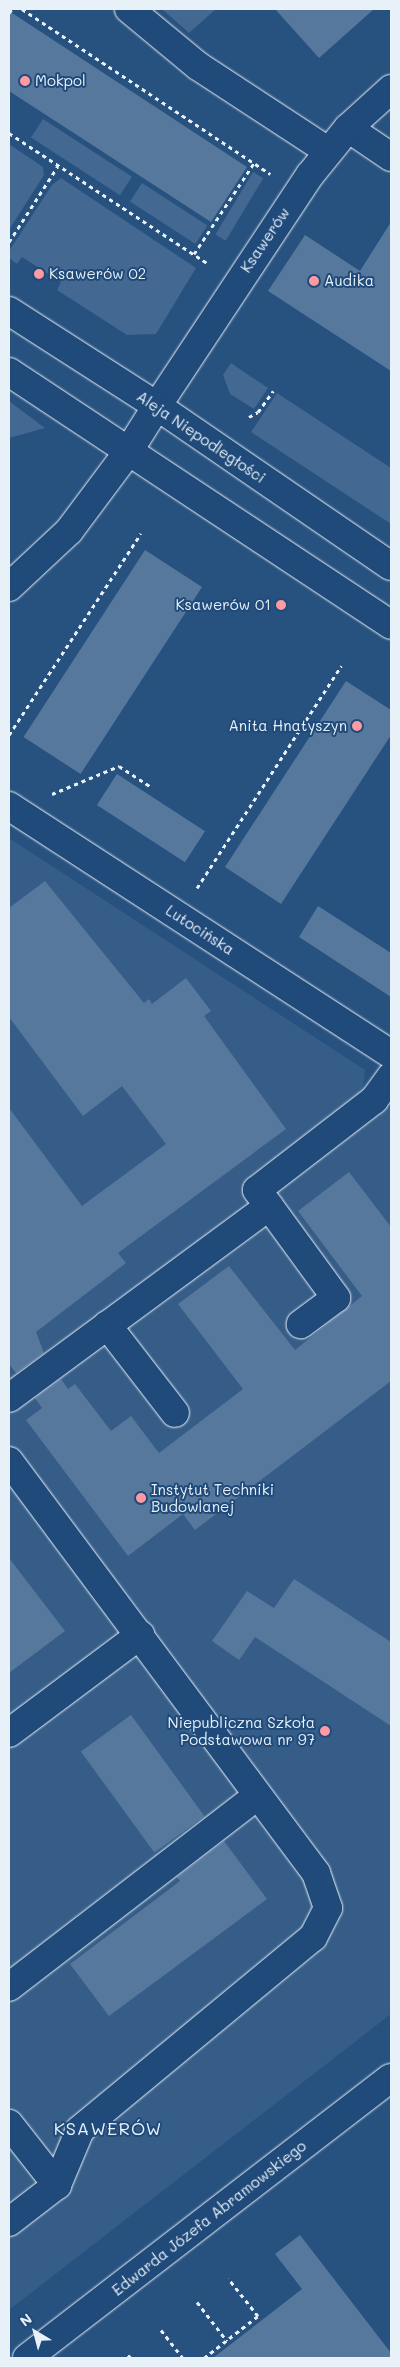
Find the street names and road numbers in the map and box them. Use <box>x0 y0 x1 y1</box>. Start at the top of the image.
street label: Ksawerów <box>237 204 293 276</box>
street label: Aleja Niepodległości <box>133 387 269 487</box>
street label: Lutocińska <box>162 901 238 959</box>
street label: Edwarda Józefa Abramowskiego <box>108 2137 310 2299</box>

